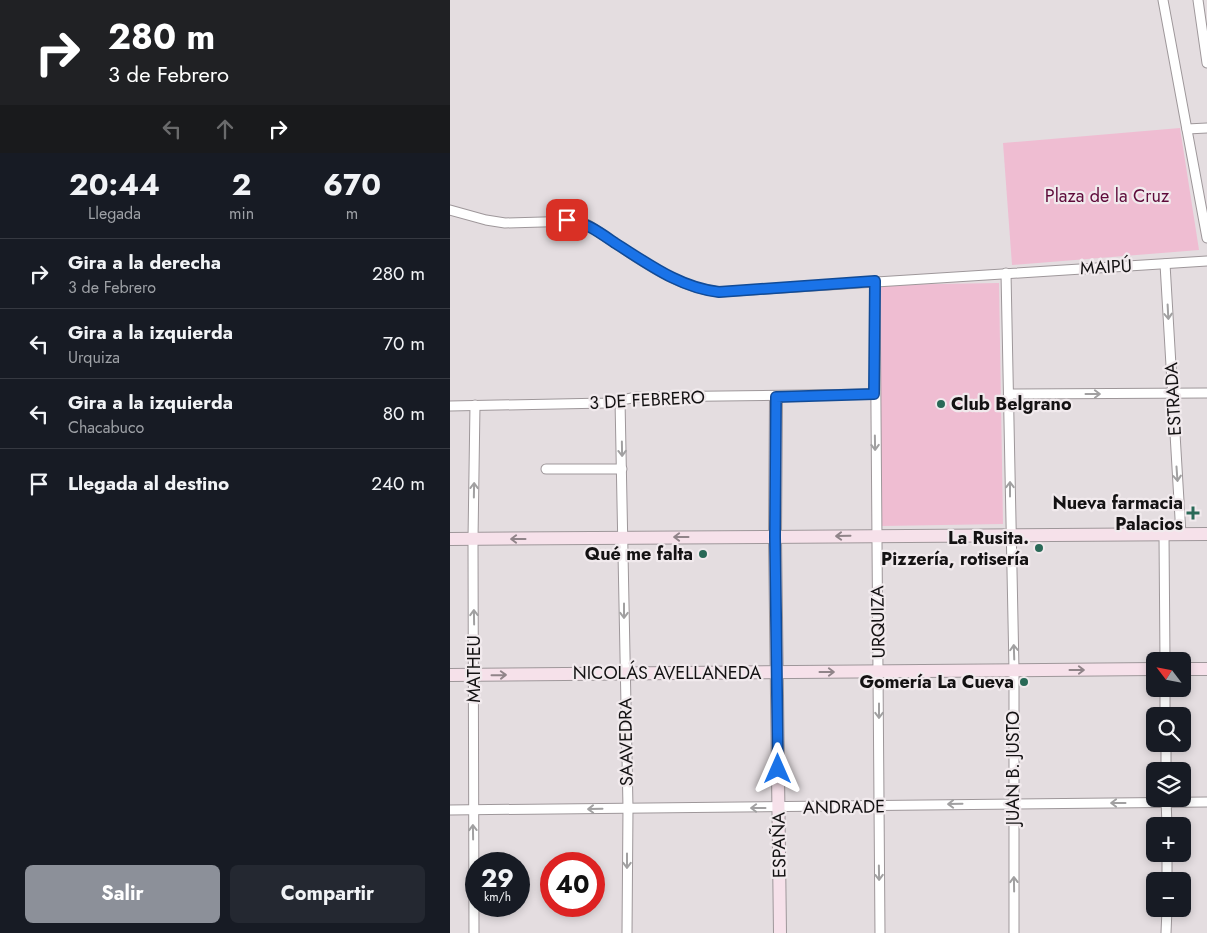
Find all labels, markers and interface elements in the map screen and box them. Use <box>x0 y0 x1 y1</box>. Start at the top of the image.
text: 280 m <box>108 12 215 62</box>
icon: right <box>25 20 90 85</box>
text: 3 de Febrero <box>108 58 229 90</box>
icon: left <box>158 115 186 143</box>
icon: ahead <box>211 115 239 143</box>
icon: right <box>264 115 292 143</box>
text: 20:44 <box>69 163 160 206</box>
text: 2 <box>232 163 251 206</box>
text: 670 <box>323 163 381 206</box>
park label: Plaza de la Cruz <box>1045 183 1170 209</box>
pin <box>546 199 588 241</box>
text: Llegada <box>88 202 141 225</box>
text: min <box>229 202 254 225</box>
text: m <box>346 202 358 225</box>
icon: arrive <box>553 206 581 234</box>
text: Gira a la derecha <box>68 249 221 276</box>
street label: MAIPÚ <box>1079 253 1133 281</box>
icon: right <box>25 260 53 288</box>
text: 280 m <box>372 260 425 287</box>
text: 3 de Febrero <box>68 276 156 299</box>
one-way arrow <box>1163 304 1172 320</box>
text: Gira a la izquierda <box>68 319 233 346</box>
icon: left <box>25 330 53 358</box>
text: 70 m <box>383 330 425 357</box>
text: Urquiza <box>68 346 120 369</box>
street label: ESTRADA <box>1158 361 1188 436</box>
street label: 3 DE FEBRERO <box>588 384 706 416</box>
text: Gira a la izquierda <box>68 389 233 416</box>
one-way arrow <box>1085 389 1101 399</box>
place label: Club Belgrano <box>951 391 1072 417</box>
marker: Club Belgrano <box>935 398 947 410</box>
icon: left <box>25 400 53 428</box>
text: 80 m <box>383 400 425 427</box>
text: Chacabuco <box>68 416 144 439</box>
one-way arrow <box>870 434 880 451</box>
one-way arrow <box>617 441 626 457</box>
one-way arrow <box>1173 466 1182 482</box>
icon: arrive <box>25 470 53 498</box>
text: Llegada al destino <box>68 470 229 497</box>
text: 240 m <box>371 470 425 497</box>
one-way arrow <box>469 482 478 498</box>
one-way arrow <box>1005 482 1015 498</box>
place label: Nueva farmacia Palacios <box>1052 490 1183 537</box>
marker: Nueva farmacia Palacios <box>1187 507 1199 519</box>
place label: La Rusita. Pizzería, rotisería <box>881 525 1029 572</box>
one-way arrow <box>836 531 852 541</box>
one-way arrow <box>673 532 690 542</box>
one-way arrow <box>511 534 527 543</box>
place label: Qué me falta <box>585 541 693 567</box>
marker: La Rusita. Pizzería, rotisería <box>1033 542 1045 554</box>
marker: Qué me falta <box>697 548 709 560</box>
street label: URQUIZA <box>864 585 892 659</box>
one-way arrow <box>619 603 629 619</box>
one-way arrow <box>469 609 479 626</box>
street label: MATHEU <box>461 635 487 703</box>
one-way arrow <box>1009 644 1018 660</box>
north arrow <box>1146 652 1191 698</box>
map controls <box>1146 652 1191 917</box>
street label: NICOLÁS AVELLANEDA <box>573 660 761 686</box>
one-way arrow <box>1068 665 1084 675</box>
one-way arrow <box>818 667 834 677</box>
place label: Gomería La Cueva <box>859 669 1014 695</box>
one-way arrow <box>490 670 506 680</box>
marker: Gomería La Cueva <box>1018 676 1030 688</box>
street label: SAAVEDRA <box>612 697 640 786</box>
one-way arrow <box>874 702 884 718</box>
button: search <box>1146 707 1191 752</box>
street label: JUAN B. JUSTO <box>1000 711 1026 827</box>
position arrow <box>751 742 803 794</box>
button: layers <box>1146 762 1191 807</box>
street label: ANDRADE <box>803 793 885 821</box>
one-way arrow <box>1110 798 1126 808</box>
one-way arrow <box>948 799 964 809</box>
one-way arrow <box>750 803 766 813</box>
one-way arrow <box>588 804 604 813</box>
street label: ESPAÑA <box>765 812 793 878</box>
button: + <box>1146 817 1191 862</box>
one-way arrow <box>468 824 478 840</box>
speed limit sign: 40 <box>540 852 605 917</box>
one-way arrow <box>623 853 632 869</box>
text: 29 <box>481 860 514 896</box>
one-way arrow <box>874 864 884 881</box>
button: Salir <box>25 865 220 923</box>
button: Compartir <box>230 865 425 923</box>
button: − <box>1146 872 1191 917</box>
one-way arrow <box>1009 877 1019 893</box>
text: km/h <box>484 888 511 906</box>

